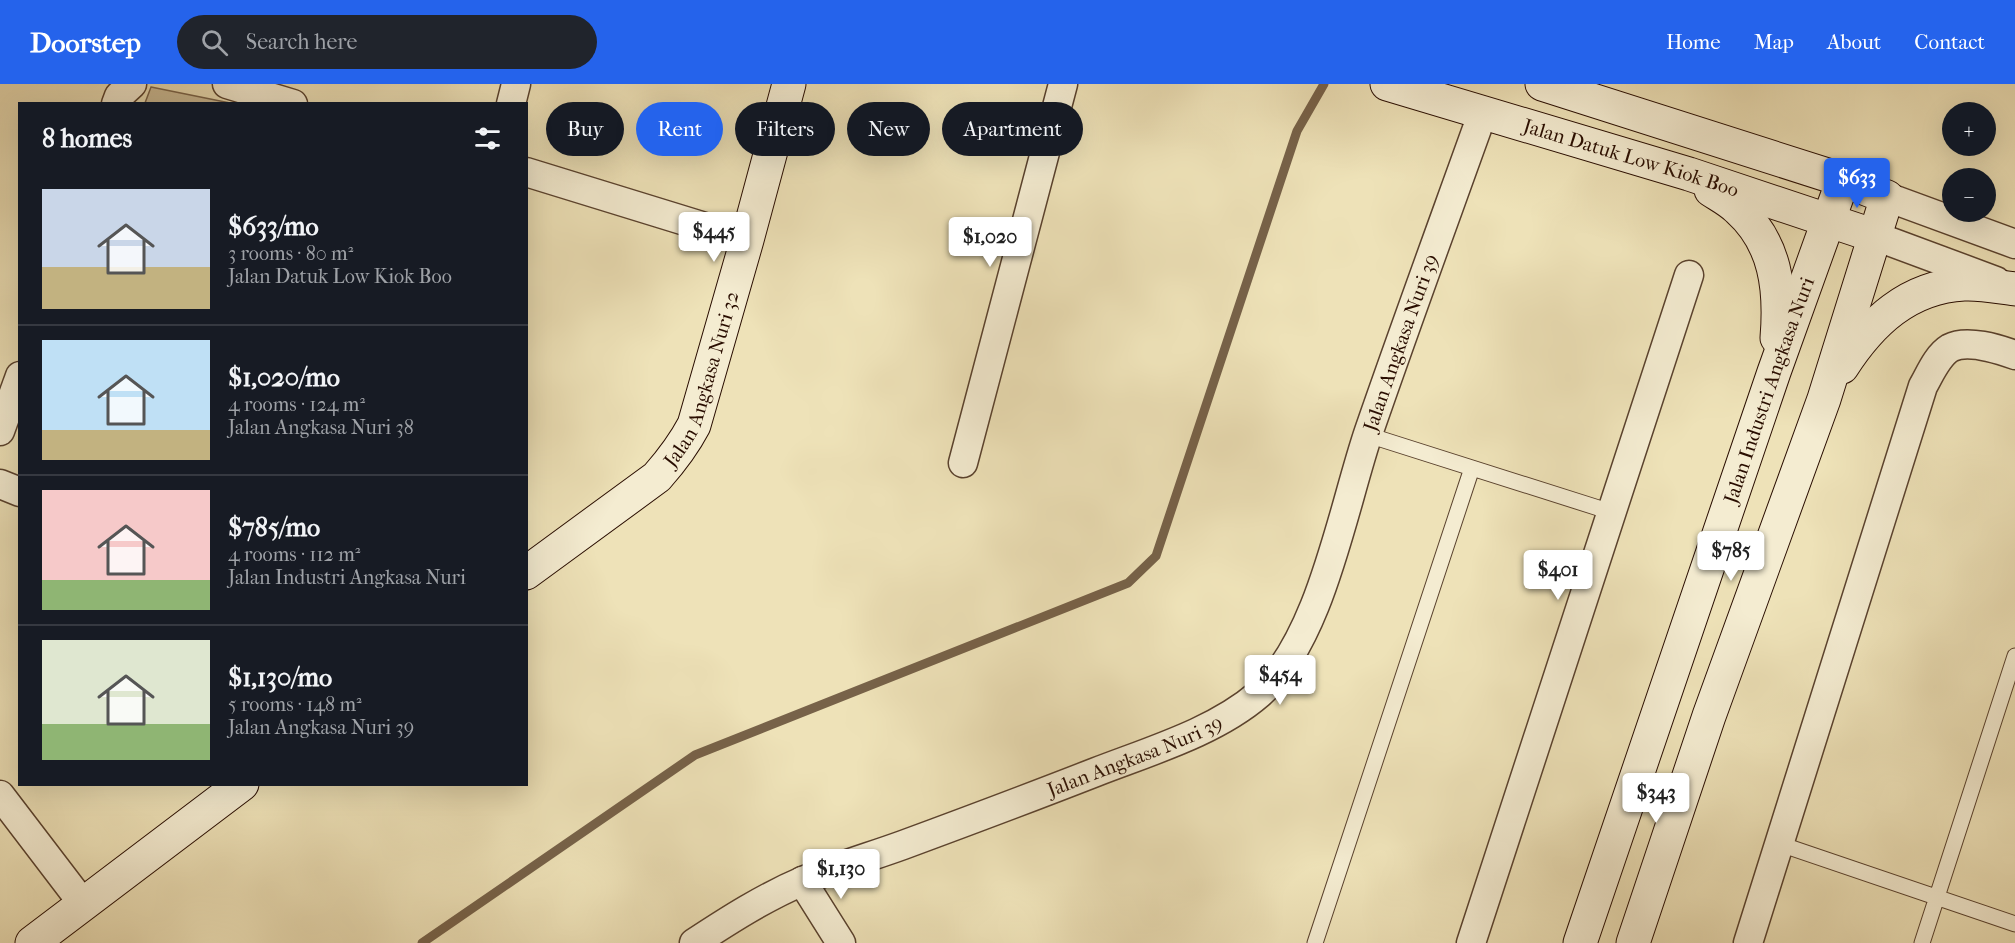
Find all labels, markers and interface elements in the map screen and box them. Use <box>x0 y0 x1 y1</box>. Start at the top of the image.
search box <box>177 15 597 69</box>
text: Doorstep <box>30 26 141 59</box>
icon: search <box>198 26 231 59</box>
text: Search here <box>246 29 357 55</box>
text: Home <box>1666 30 1721 54</box>
text: Map <box>1754 30 1794 54</box>
text: About <box>1827 30 1881 54</box>
text: Contact <box>1914 30 1985 54</box>
chip: Buy <box>546 102 624 156</box>
chip: Rent <box>636 102 723 156</box>
chip: Filters <box>735 102 835 156</box>
chip: New <box>847 102 930 156</box>
chip: Apartment <box>942 102 1083 156</box>
map controls <box>1942 102 1996 222</box>
button: + <box>1942 102 1996 156</box>
street label: Jalan Datuk Low Kiok Boo <box>1519 114 1742 202</box>
icon: filters <box>471 122 504 155</box>
text: 8 homes <box>42 123 132 154</box>
pin: $633 <box>1821 158 1893 209</box>
text: $633 <box>1838 166 1876 189</box>
button: − <box>1942 168 1996 222</box>
text: $633/mo <box>228 211 319 242</box>
pin: $445 <box>678 212 750 263</box>
icon: home <box>90 213 162 285</box>
pin: $1,020 <box>941 217 1039 268</box>
text: $445 <box>693 220 735 243</box>
text: $1,020 <box>963 225 1017 248</box>
text: 3 rooms · 80 m² <box>228 242 353 265</box>
street label: Jalan Angkasa Nuri 39 <box>1358 251 1443 436</box>
text: Jalan Datuk Low Kiok Boo <box>228 265 452 288</box>
street label: Jalan Industri Angkasa Nuri <box>1719 274 1819 509</box>
street label: Jalan Angkasa Nuri 32 <box>658 289 744 473</box>
text: $1,020/mo <box>228 362 340 393</box>
icon: home <box>90 364 162 436</box>
text: 4 rooms · 124 m² <box>228 393 365 416</box>
text: Jalan Angkasa Nuri 38 <box>228 416 414 439</box>
text: $785/mo <box>228 512 320 543</box>
icon: home <box>90 514 162 586</box>
pin: $785 <box>1695 531 1767 582</box>
text: $785 <box>1711 539 1751 562</box>
text: 4 rooms · 112 m² <box>228 543 360 566</box>
pin: $401 <box>1522 550 1594 601</box>
text: $401 <box>1538 558 1578 581</box>
text: Jalan Industri Angkasa Nuri <box>228 566 466 589</box>
pin: $454 <box>1244 655 1316 706</box>
text: $1,130/mo <box>228 662 332 693</box>
text: $454 <box>1259 663 1301 686</box>
icon: home <box>90 664 162 736</box>
text: 5 rooms · 148 m² <box>228 693 362 716</box>
street label: Jalan Angkasa Nuri 39 <box>1042 711 1226 802</box>
text: Jalan Angkasa Nuri 39 <box>228 716 414 739</box>
pin: $343 <box>1620 773 1692 824</box>
text: $343 <box>1636 781 1676 804</box>
pin: $1,130 <box>792 849 890 900</box>
text: $1,130 <box>817 857 865 880</box>

